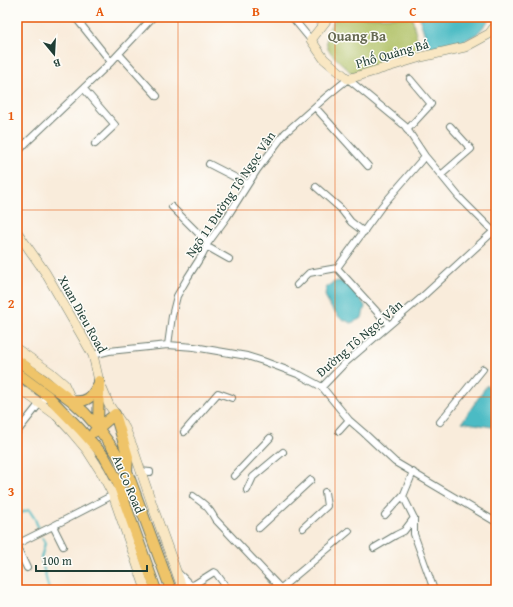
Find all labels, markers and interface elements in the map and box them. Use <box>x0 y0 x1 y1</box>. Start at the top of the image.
text: A <box>96 2 105 21</box>
text: B <box>252 2 260 21</box>
text: C <box>409 2 417 21</box>
district label: Quang Ba <box>328 26 387 46</box>
north arrow <box>34 34 74 74</box>
street label: Phố Quảng Bá <box>353 34 432 73</box>
text: B <box>51 55 63 72</box>
text: 1 <box>8 106 14 125</box>
street label: Ngõ 11 Đường Tô Ngọc Vân <box>181 127 280 261</box>
street label: Xuan Dieu Road <box>53 272 112 357</box>
text: 2 <box>8 294 15 313</box>
street label: Đường Tô Ngọc Vân <box>312 295 407 381</box>
street label: Au Co Road <box>108 452 149 516</box>
text: 3 <box>8 482 14 501</box>
scale bar <box>36 547 147 573</box>
text: 100 m <box>42 552 72 569</box>

